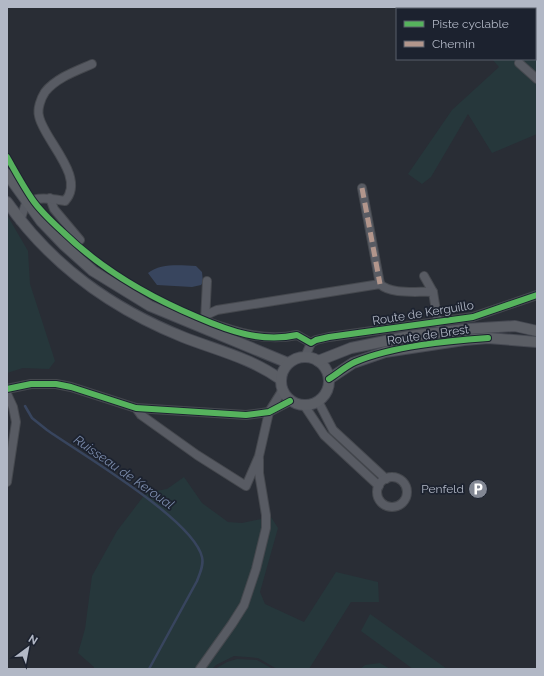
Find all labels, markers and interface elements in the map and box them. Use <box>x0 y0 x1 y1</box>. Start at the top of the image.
legend <box>396 8 536 60</box>
text: Piste cyclable <box>432 17 509 31</box>
text: Chemin <box>432 37 475 51</box>
street label: Route de Kerguillo <box>371 298 475 328</box>
street label: Route de Brest <box>386 322 470 348</box>
water label: Ruisseau de Keroual <box>71 432 177 512</box>
parking icon: Penfeld <box>467 478 489 500</box>
place label: Penfeld <box>421 482 464 496</box>
north arrow <box>8 628 48 668</box>
text: N <box>26 632 40 648</box>

